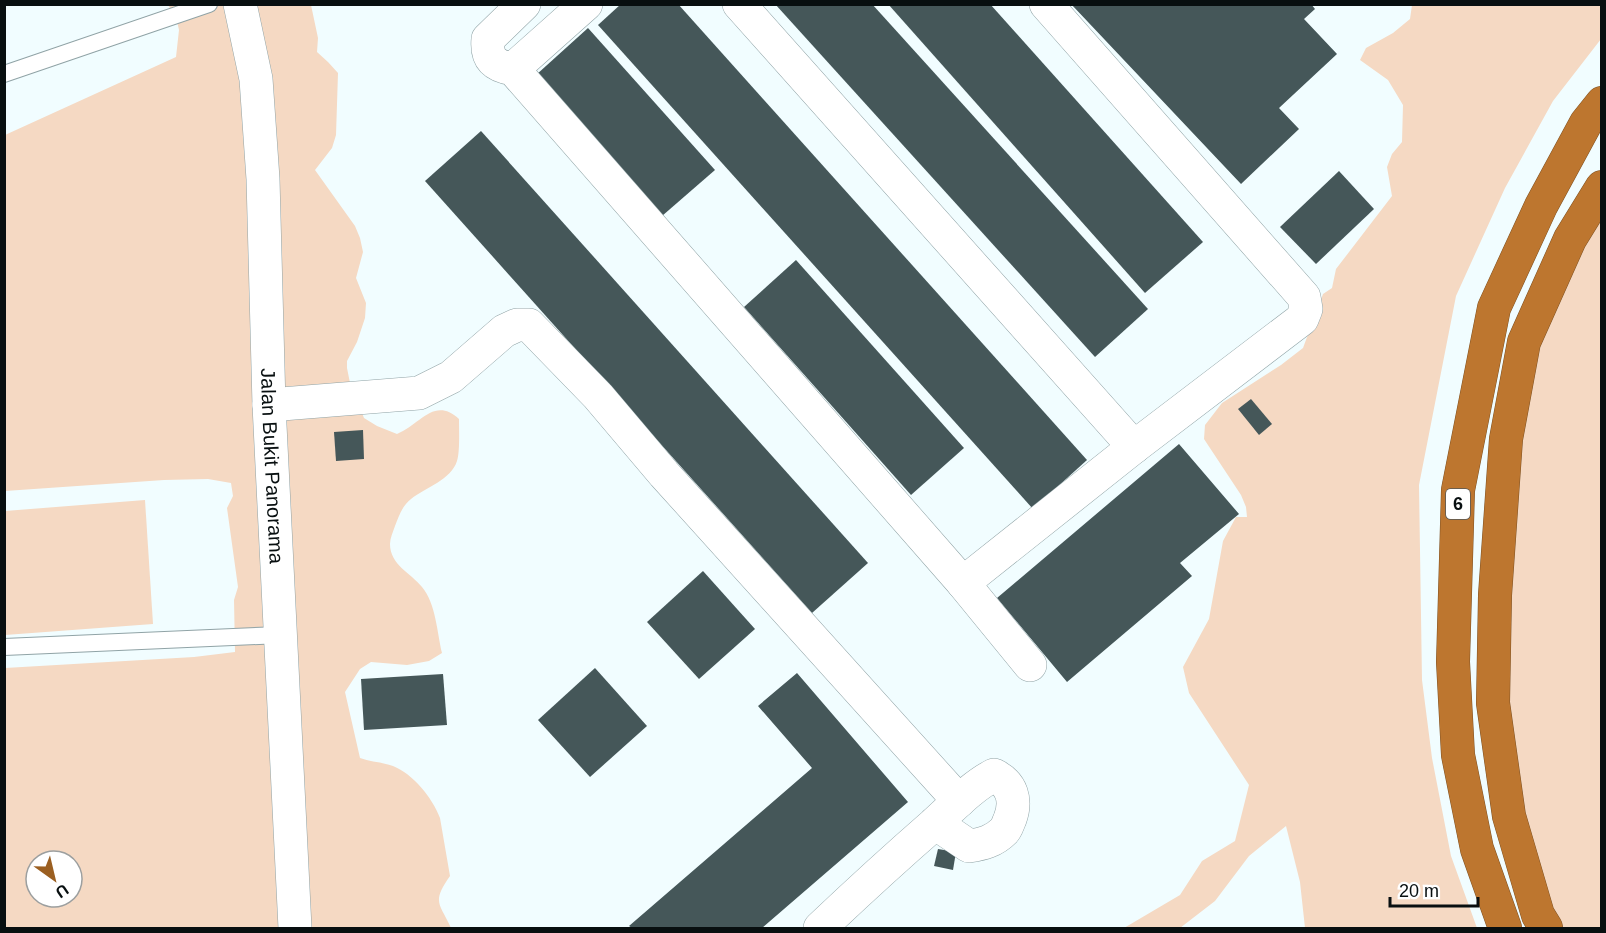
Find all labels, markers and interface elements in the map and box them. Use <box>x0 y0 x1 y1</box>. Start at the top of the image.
street label: Jalan Bukit Panorama <box>257 368 288 565</box>
road number: 6 <box>1446 489 1470 519</box>
north arrow <box>24 849 84 909</box>
scale bar <box>1390 870 1478 908</box>
text: U <box>53 881 72 901</box>
text: 20 m <box>1399 881 1439 901</box>

